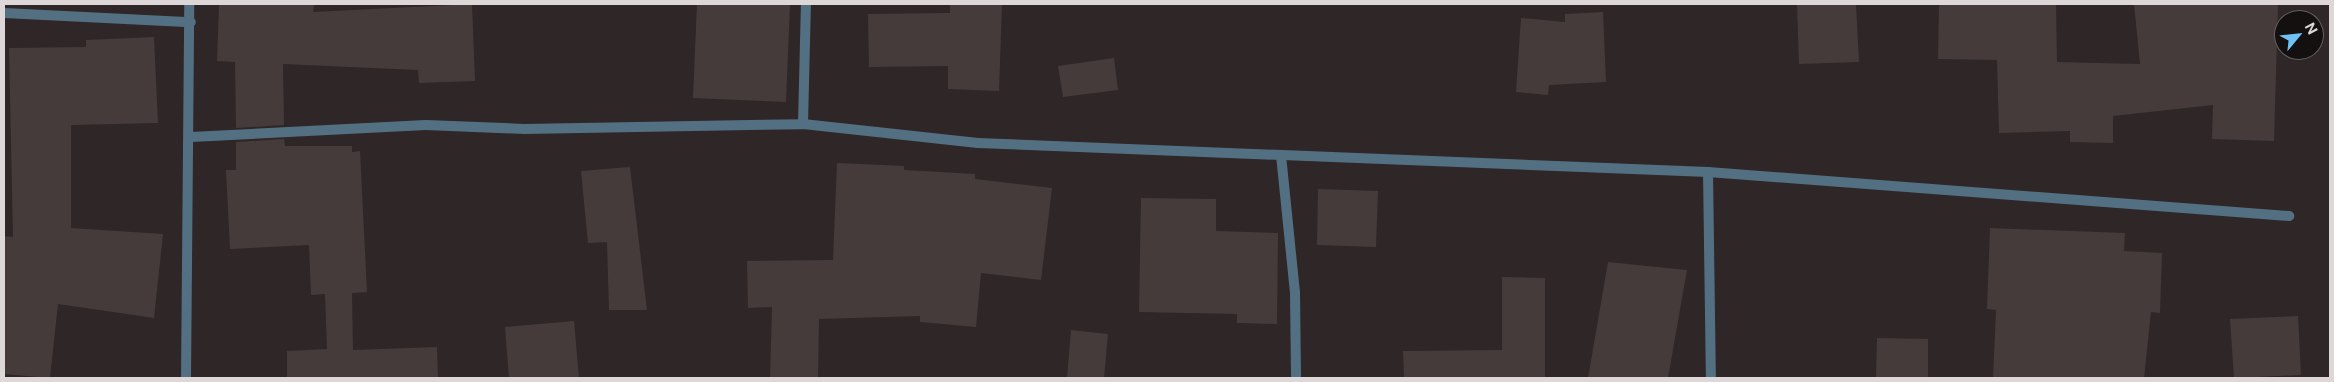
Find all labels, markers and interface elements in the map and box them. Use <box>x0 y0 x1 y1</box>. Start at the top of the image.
north arrow <box>2274 10 2324 60</box>
text: N <box>2302 20 2321 37</box>

